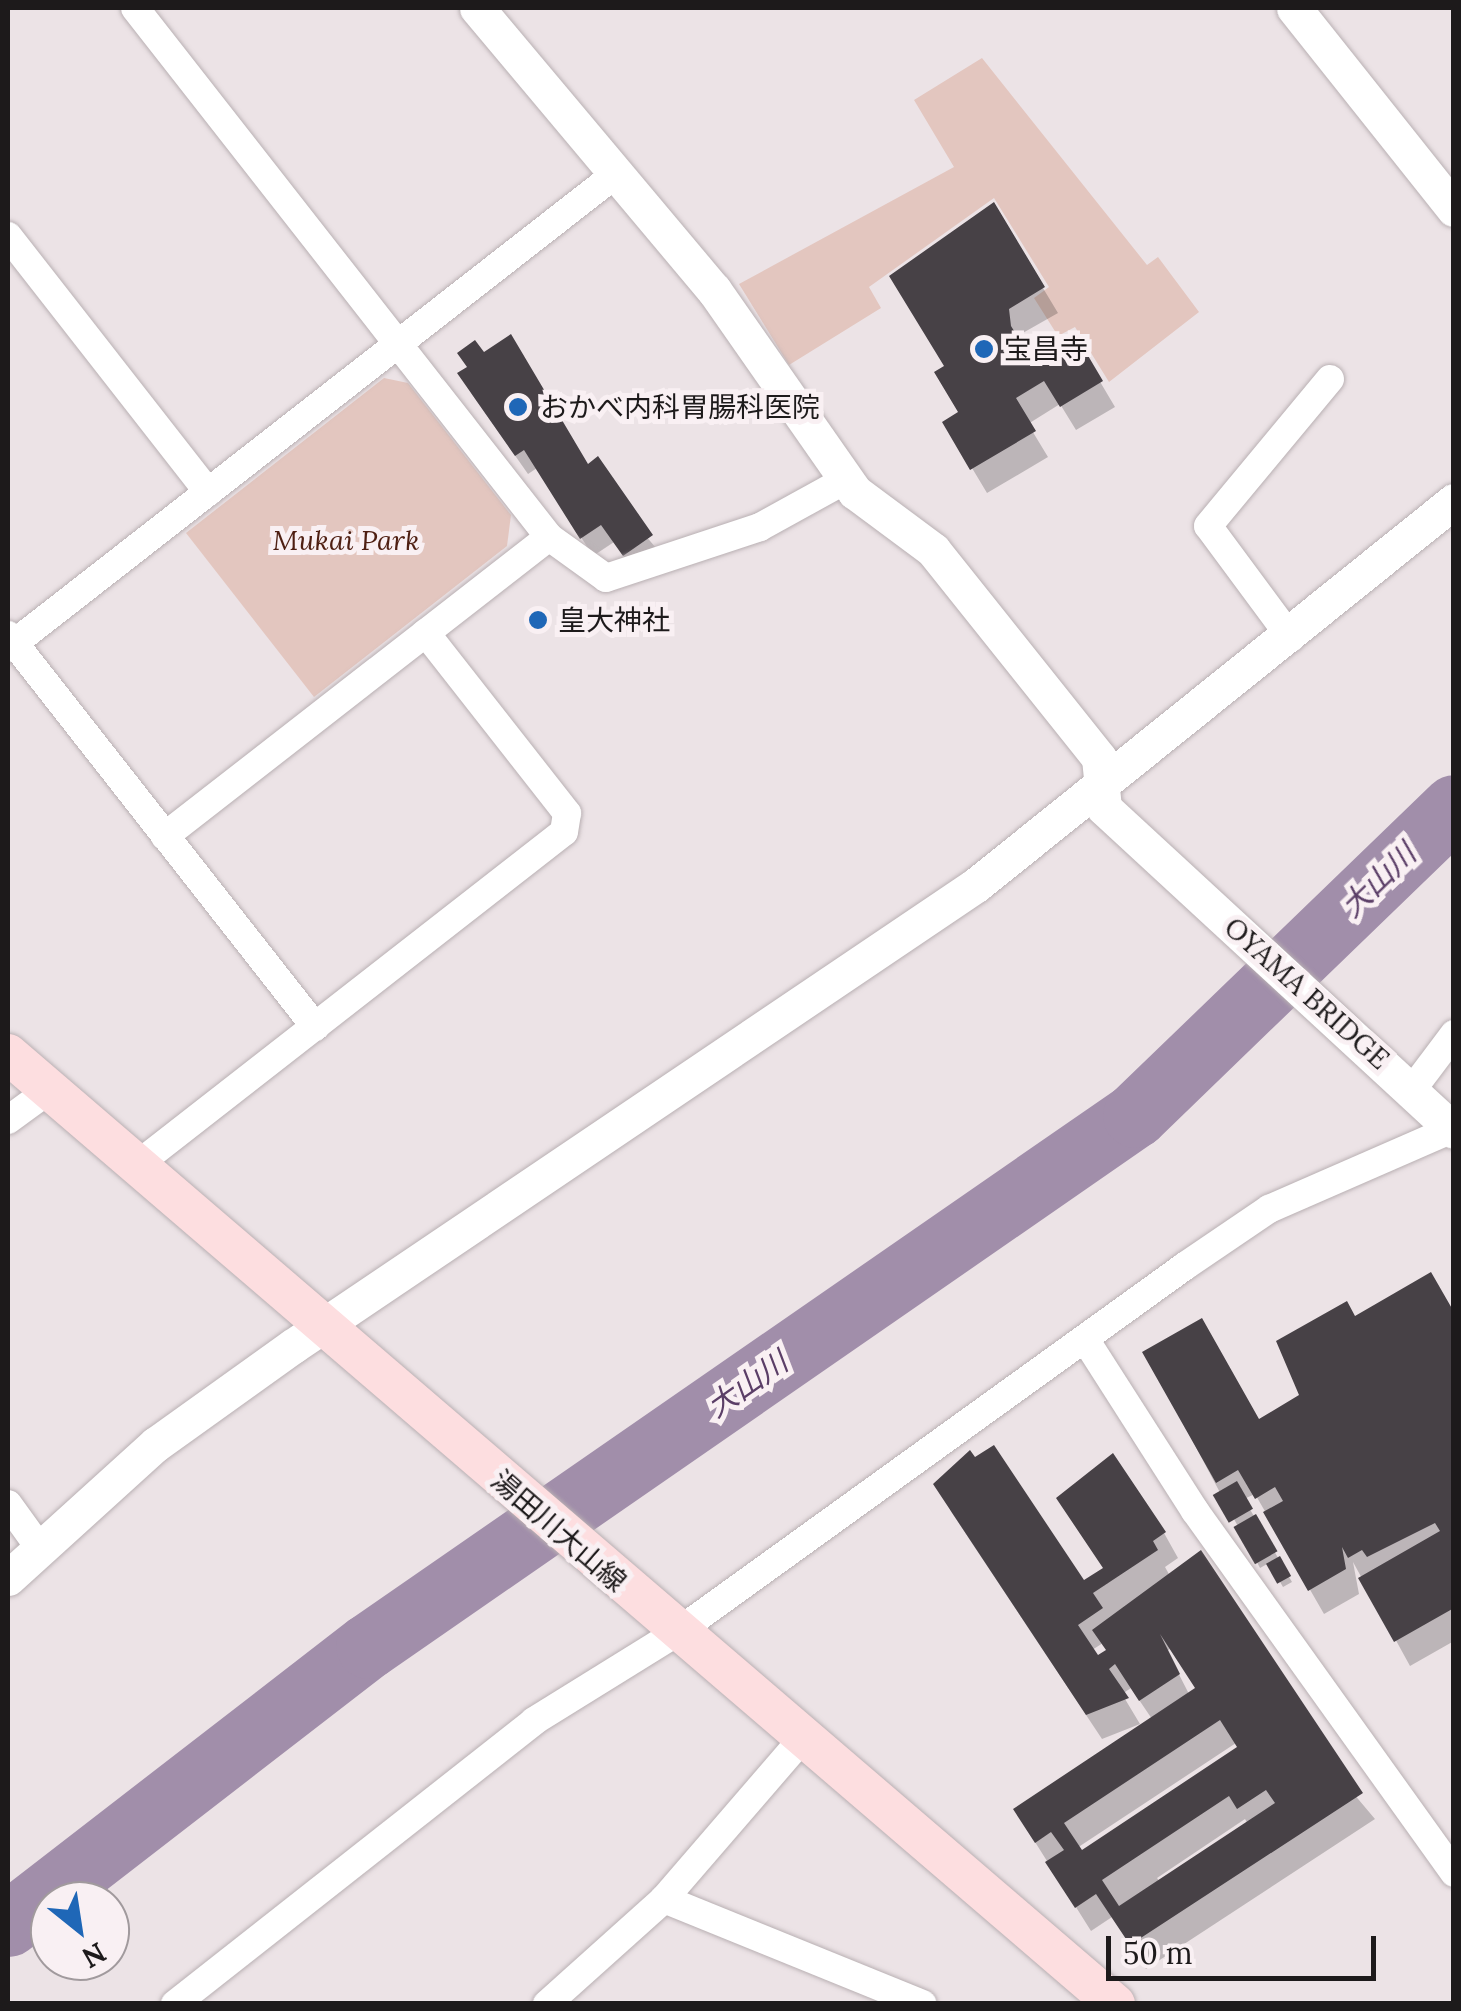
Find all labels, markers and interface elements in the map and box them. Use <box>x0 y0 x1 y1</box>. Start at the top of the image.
place label: 宝昌寺 <box>1004 332 1088 366</box>
marker: 宝昌寺 <box>973 338 995 360</box>
place label: おかべ内科胃腸科医院 <box>540 390 820 424</box>
marker: おかべ内科胃腸科医院 <box>505 394 531 420</box>
park label: Mukai Park <box>272 523 420 557</box>
place label: 皇大神社 <box>558 603 670 637</box>
marker: 皇大神社 <box>527 609 549 631</box>
water label: 大山川 <box>1333 836 1423 924</box>
street label: OYAMA BRIDGE <box>1218 910 1396 1076</box>
water label: 大山川 <box>700 1343 794 1425</box>
street label: 湯田川大山線 <box>485 1463 633 1599</box>
north arrow <box>30 1881 130 1981</box>
scale bar <box>1111 1916 1381 1978</box>
text: N <box>76 1934 112 1976</box>
text: 50 m <box>1123 1934 1193 1972</box>

